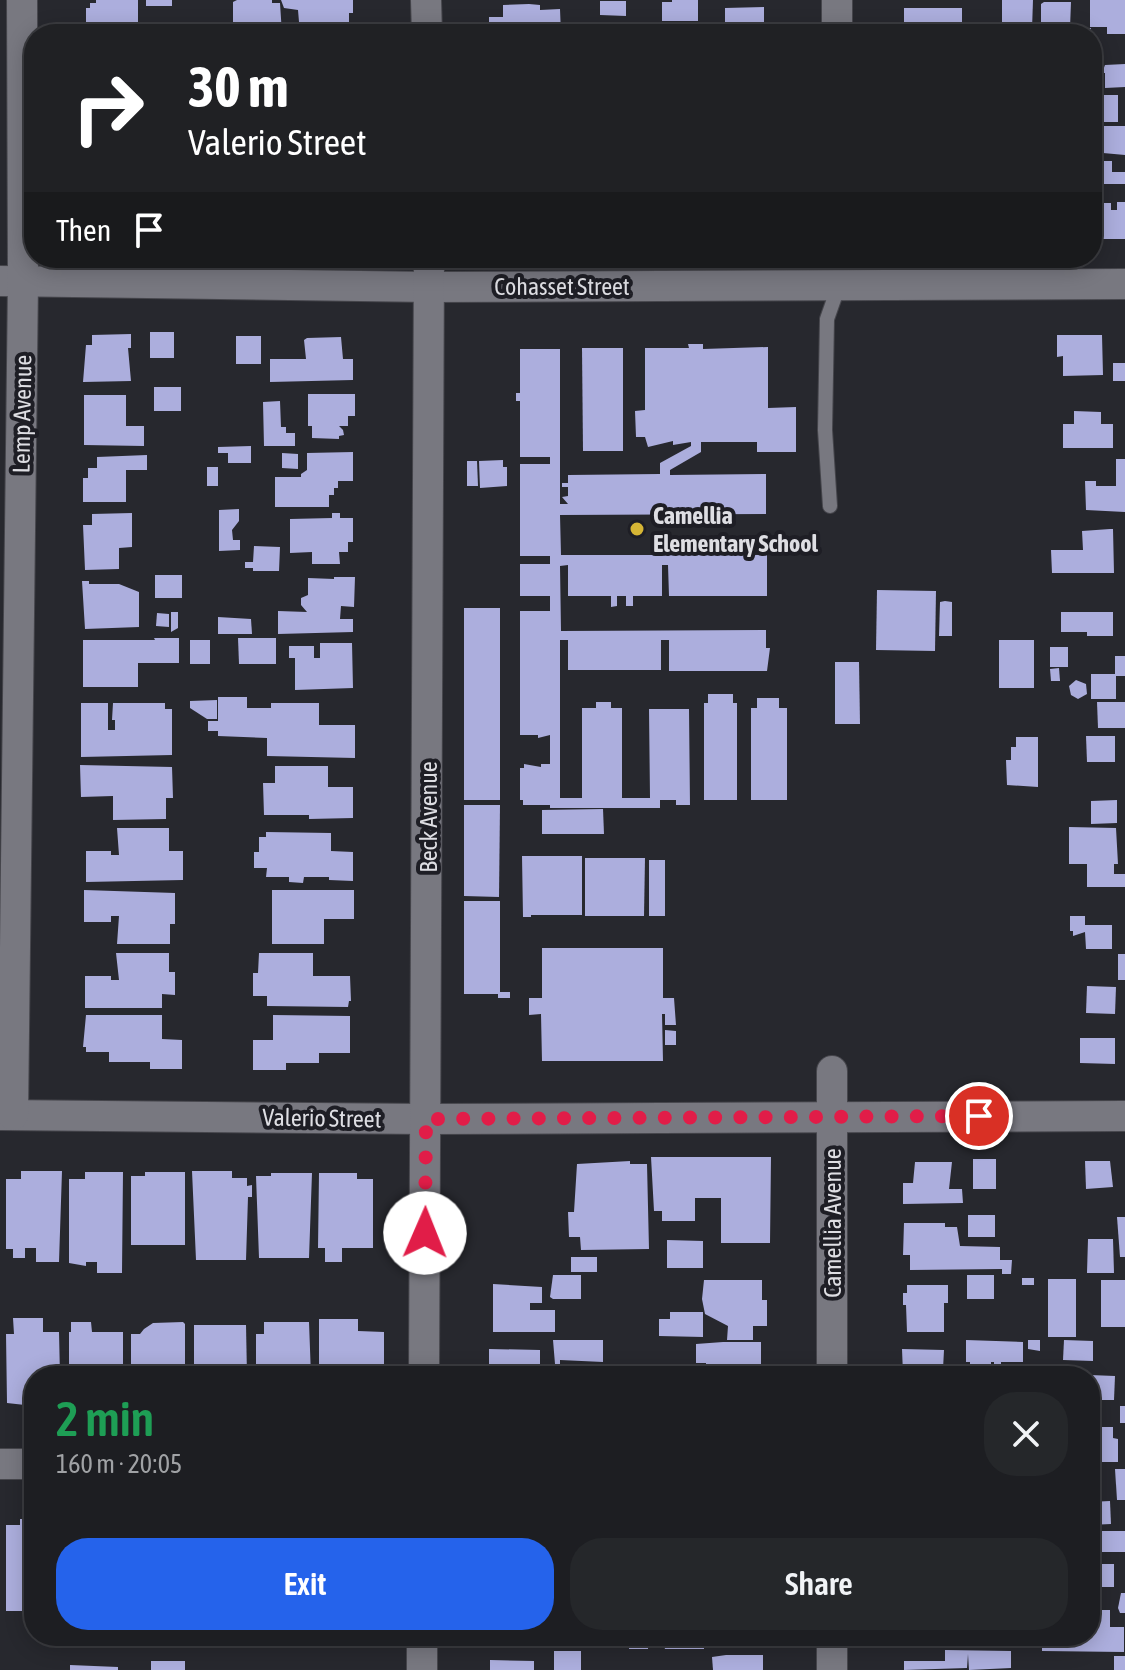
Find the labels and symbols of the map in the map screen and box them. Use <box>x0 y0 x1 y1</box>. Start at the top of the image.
street label: Cohasset Street <box>494 273 630 300</box>
street label: Lemp Avenue <box>7 354 37 474</box>
place label: Camellia Elementary School <box>653 502 819 557</box>
marker: Camellia Elementary School <box>628 520 646 538</box>
street label: Beck Avenue <box>415 761 442 873</box>
pin <box>945 1082 1013 1150</box>
street label: Valerio Street <box>262 1103 382 1133</box>
street label: Camellia Avenue <box>819 1148 846 1298</box>
position arrow <box>383 1191 467 1275</box>

